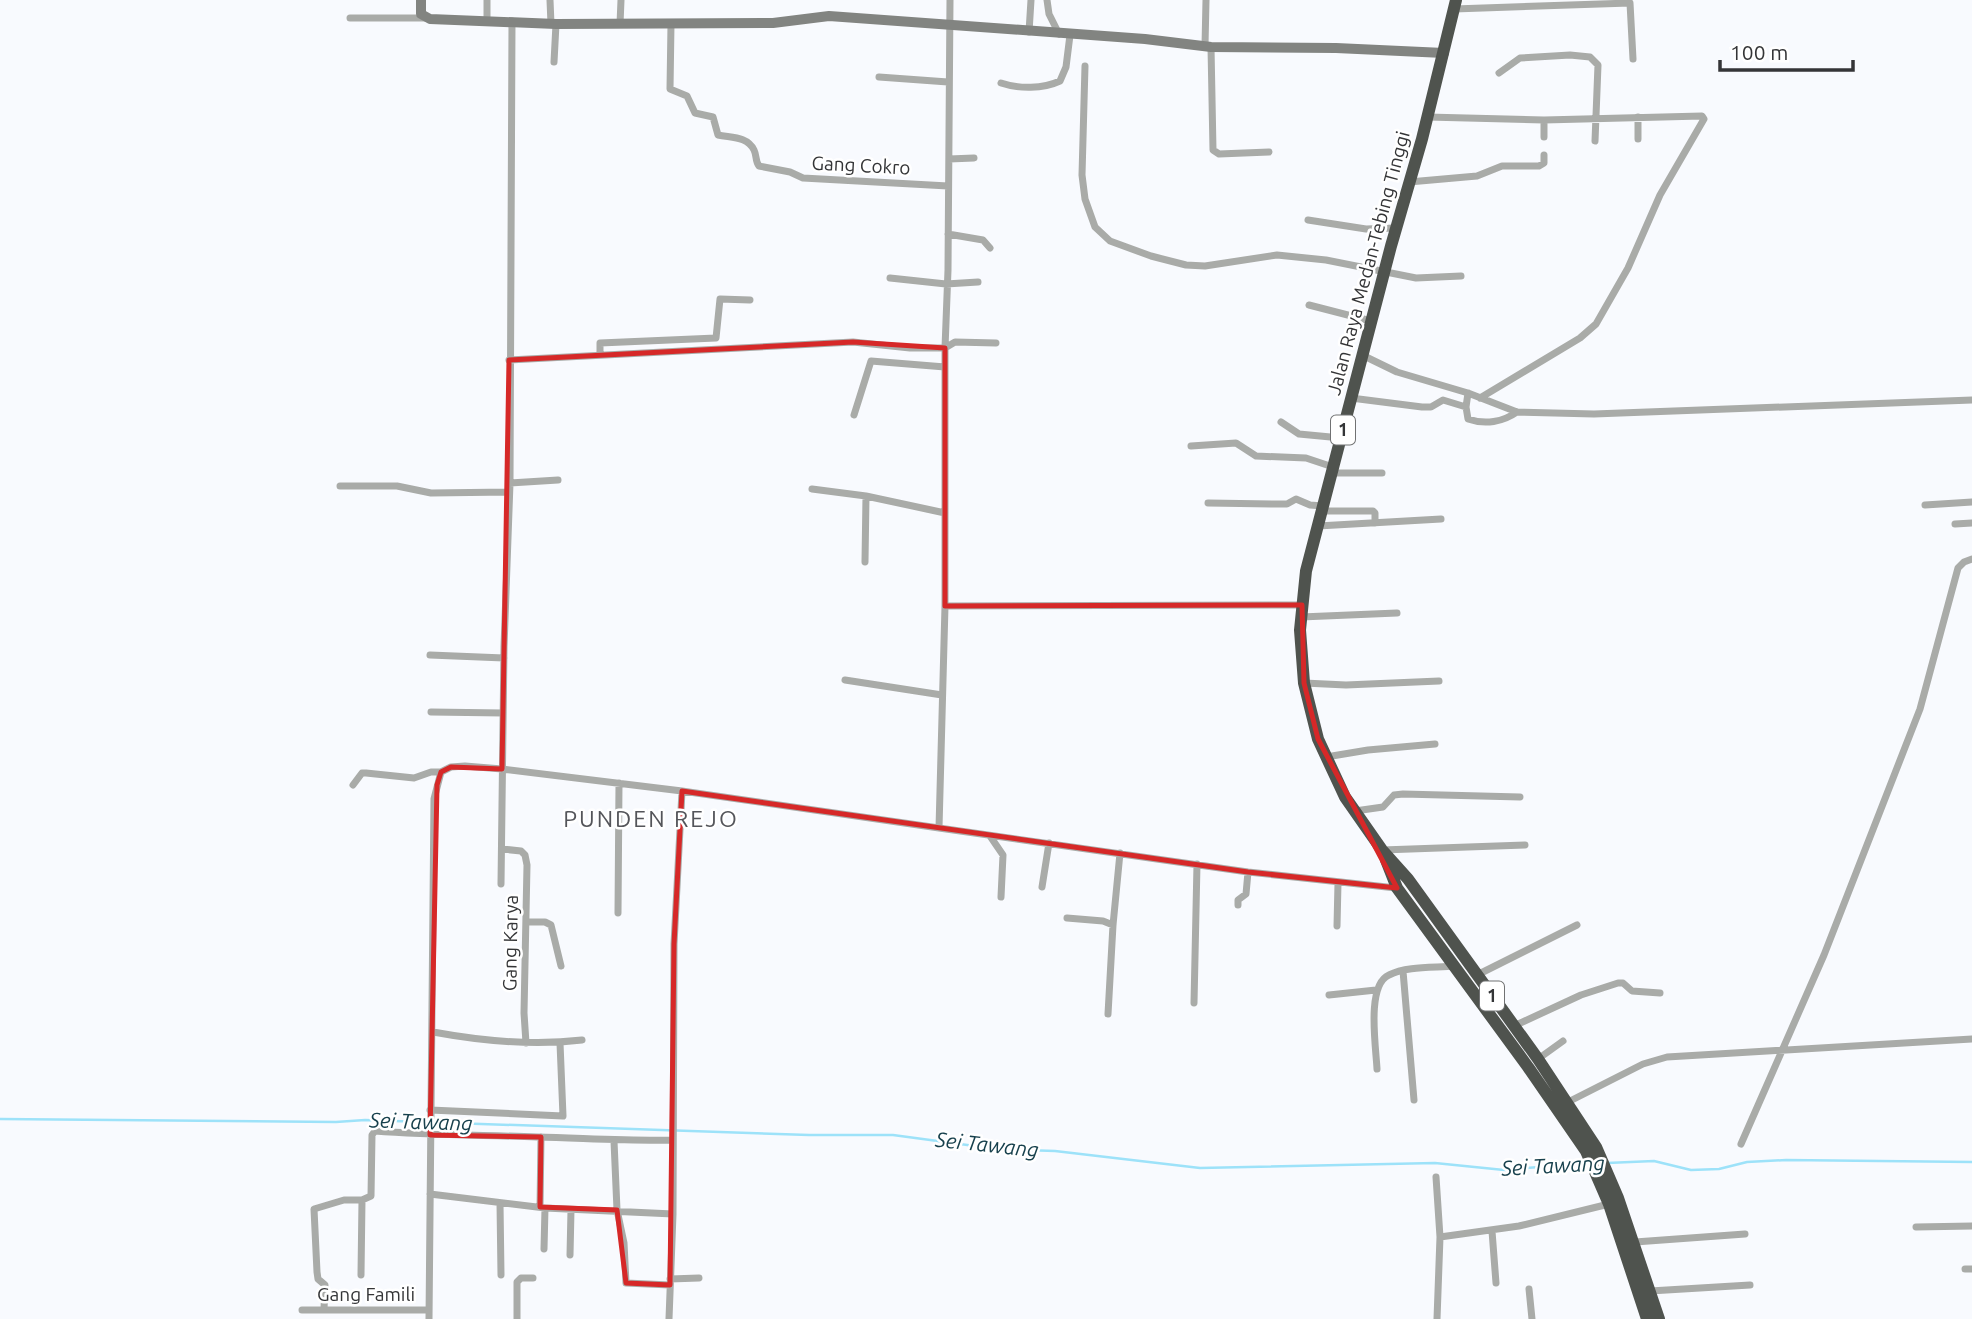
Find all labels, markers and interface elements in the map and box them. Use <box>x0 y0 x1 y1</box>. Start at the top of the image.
scale bar <box>1720 28 1853 72</box>
text: 100 m <box>1730 40 1788 64</box>
street label: Jalan Raya Medan-Tebing Tinggi <box>1322 129 1414 397</box>
street label: Gang Cokro <box>811 151 911 179</box>
road number: 1 <box>1331 416 1355 444</box>
district label: PUNDEN REJO <box>563 806 739 831</box>
street label: Gang Karya <box>498 895 522 991</box>
road number: 1 <box>1480 981 1504 1010</box>
water label: Sei Tawang <box>368 1107 473 1135</box>
water label: Sei Tawang <box>933 1127 1040 1161</box>
water label: Sei Tawang <box>1500 1150 1605 1180</box>
street label: Gang Famili <box>317 1283 415 1305</box>

